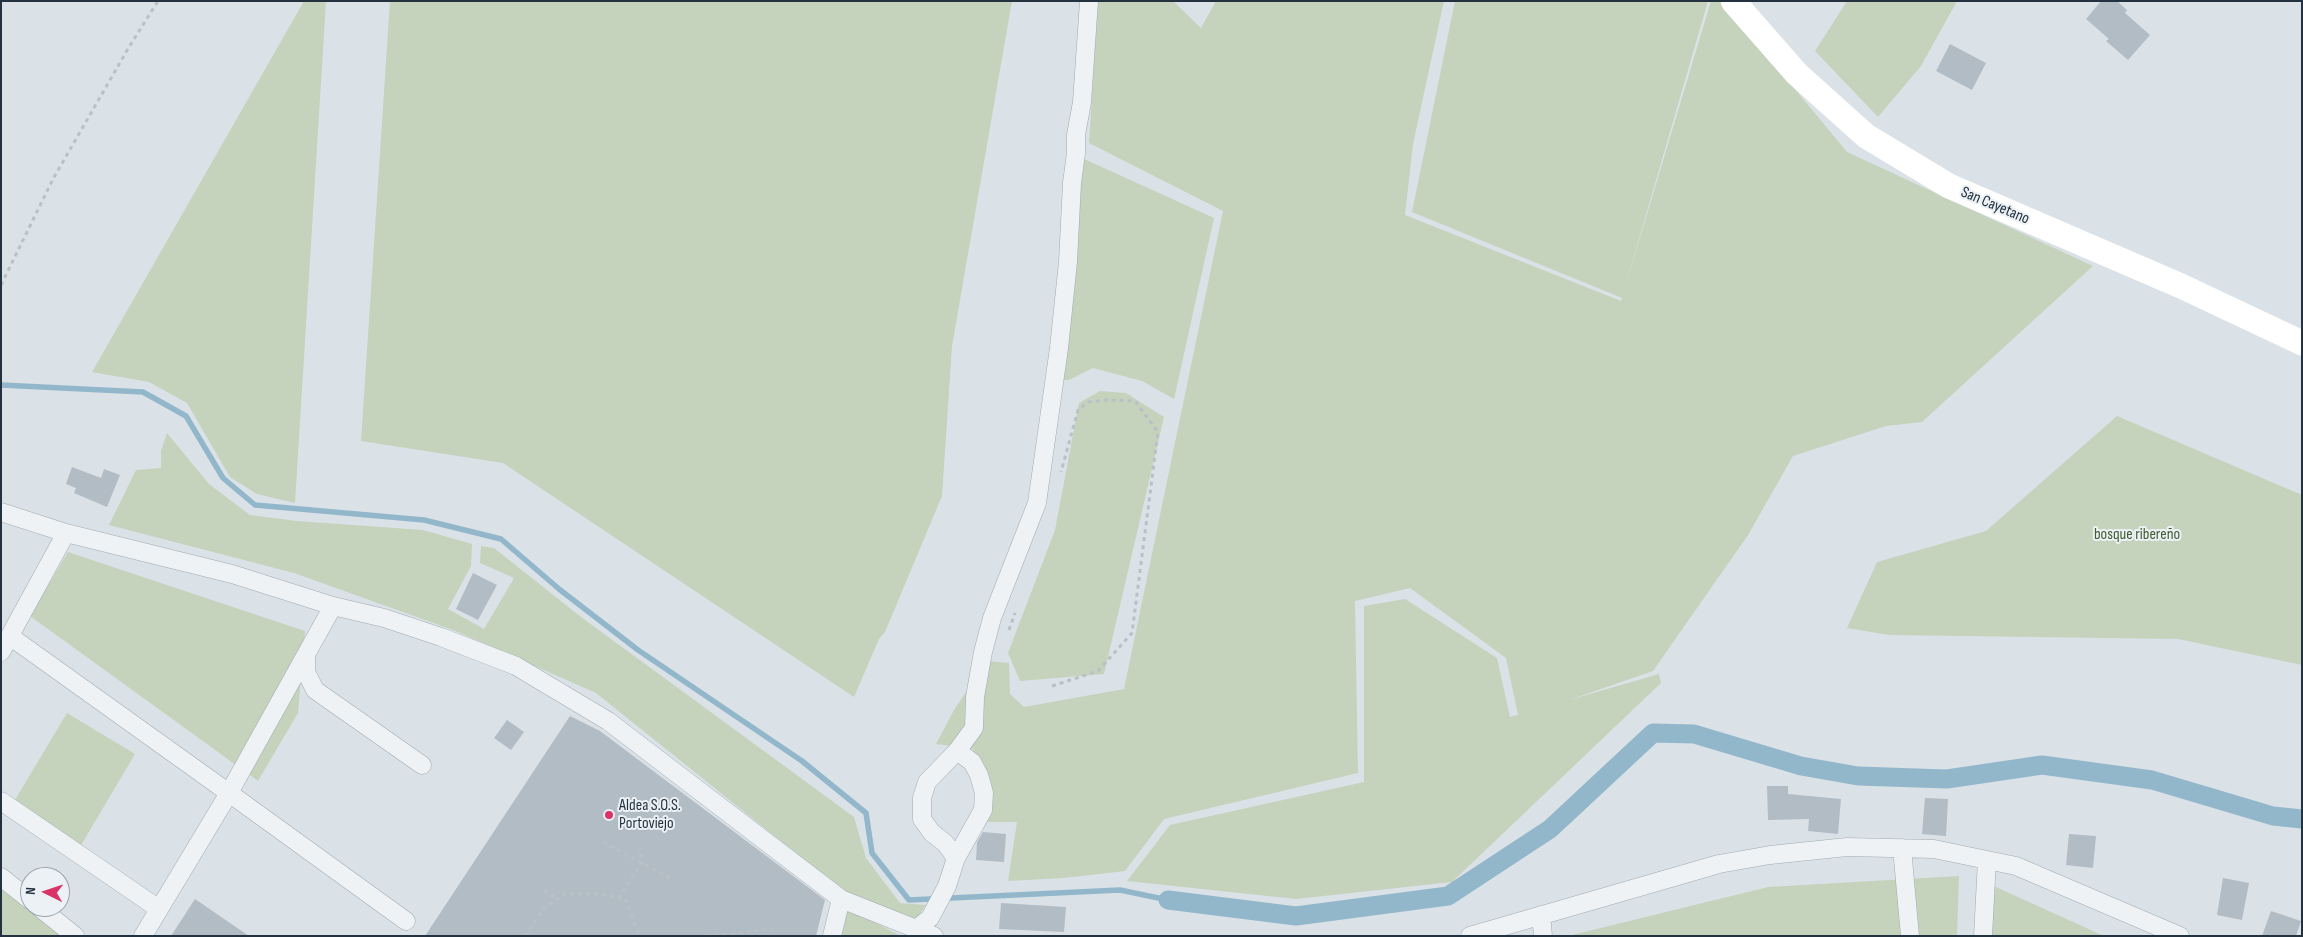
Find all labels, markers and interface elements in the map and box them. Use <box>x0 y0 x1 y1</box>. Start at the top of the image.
street label: San Cayetano <box>1958 183 2032 229</box>
park label: bosque ribereño <box>2094 525 2180 545</box>
place label: Aldea S.O.S. Portoviejo <box>619 796 681 834</box>
marker: Aldea S.O.S. Portoviejo <box>603 809 615 821</box>
north arrow <box>20 867 70 917</box>
text: N <box>22 887 39 895</box>

